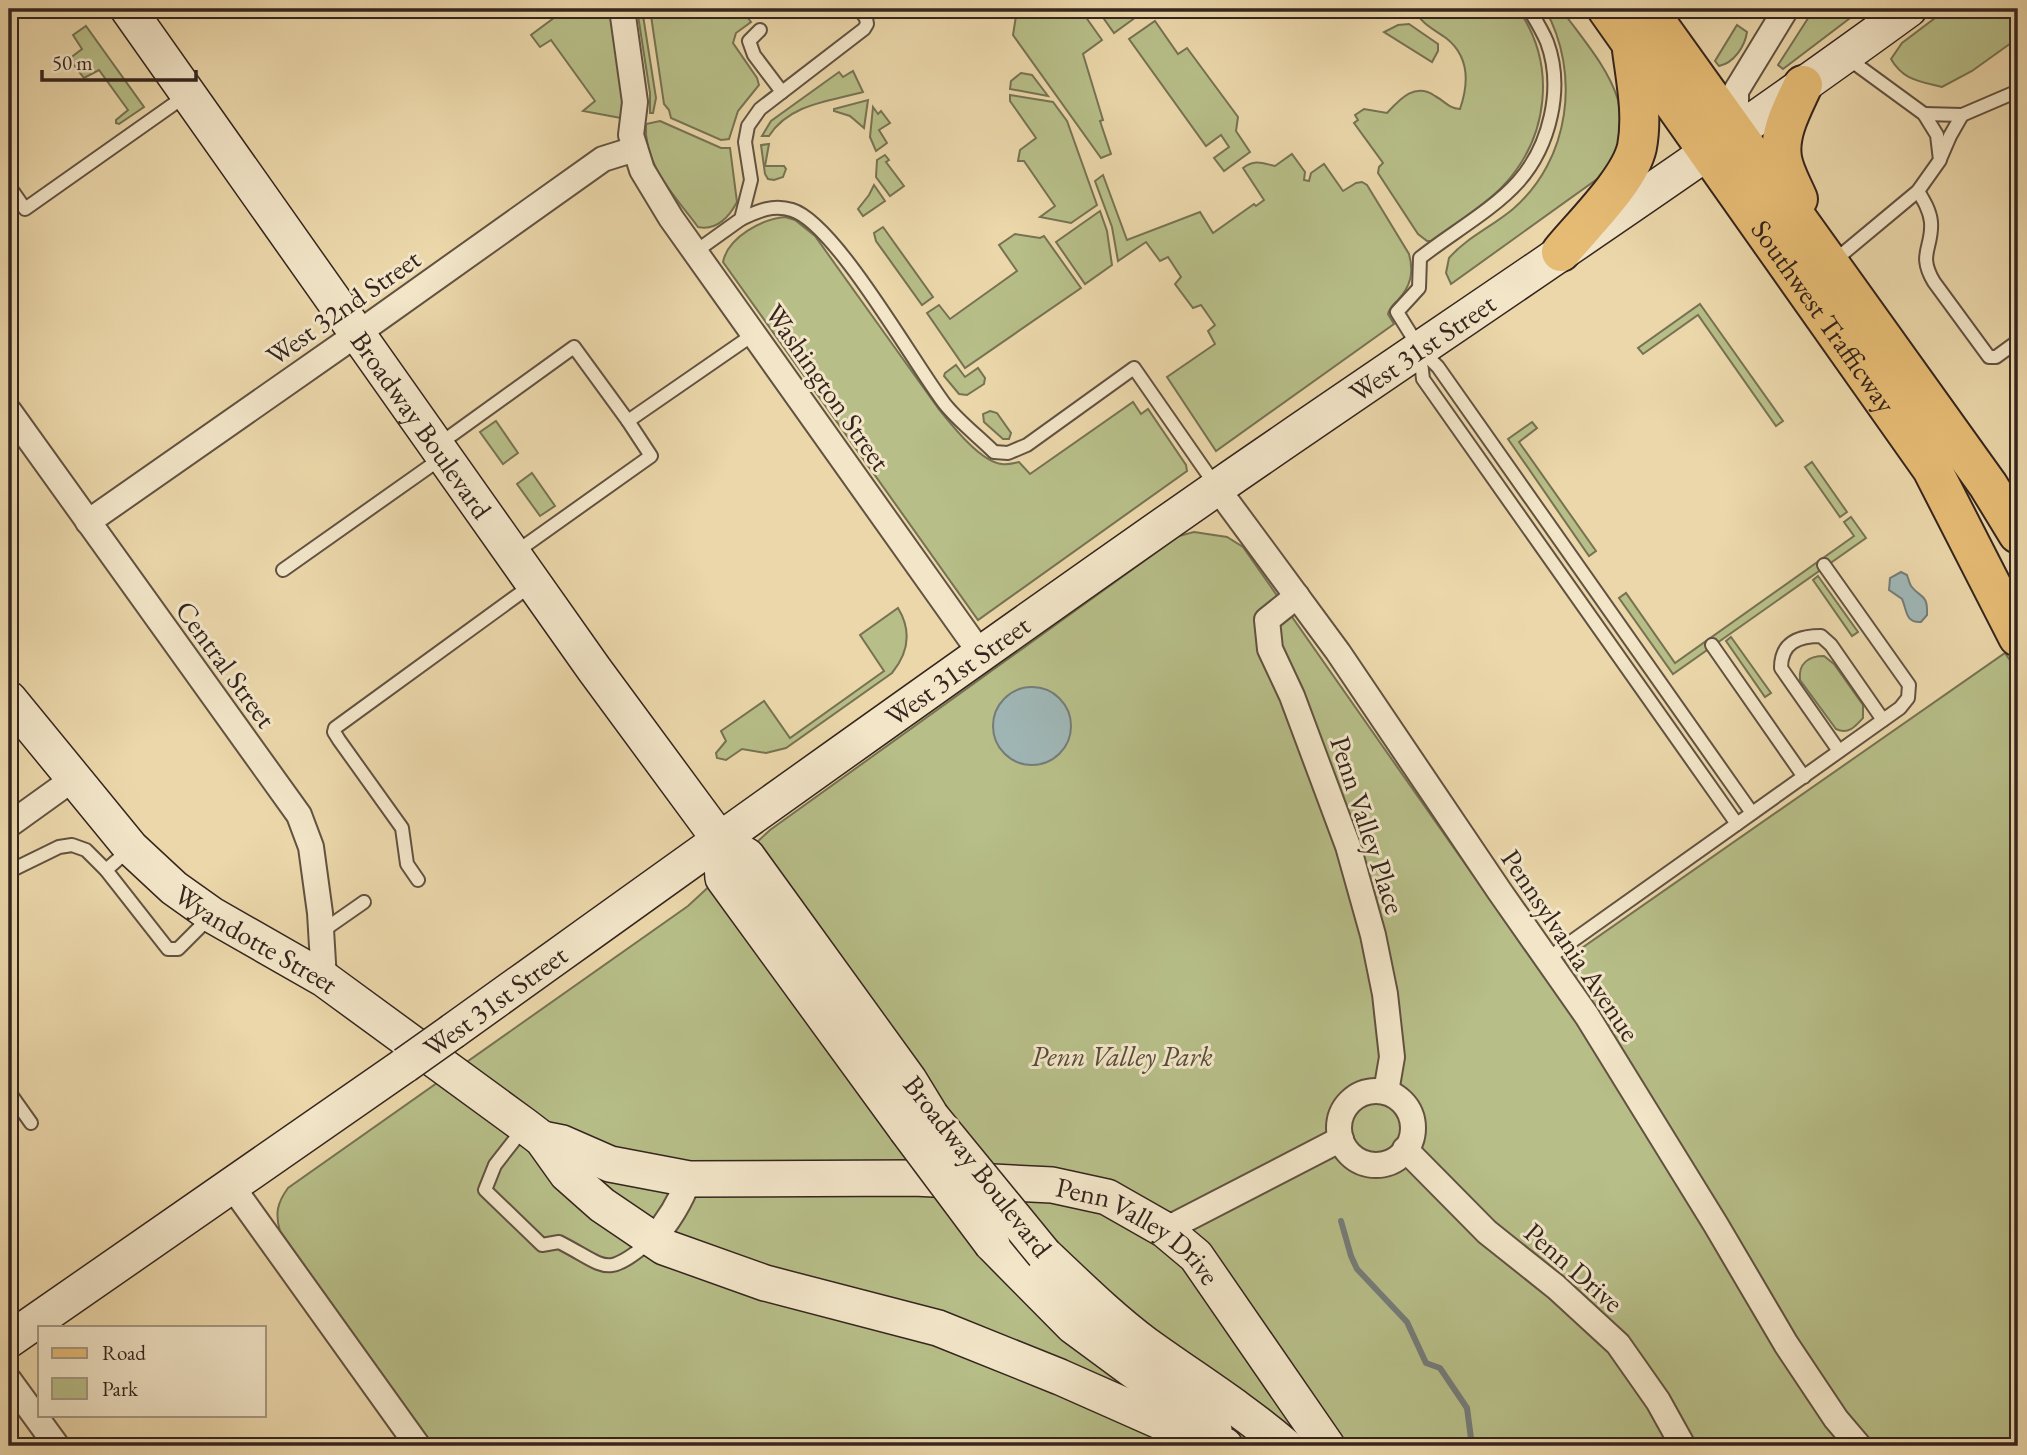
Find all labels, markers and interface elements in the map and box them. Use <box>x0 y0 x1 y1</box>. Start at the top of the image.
scale bar <box>42 38 196 82</box>
text: 50 m <box>52 49 93 76</box>
street label: Southwest Trafficway <box>1743 213 1905 420</box>
street label: West 32nd Street <box>259 240 427 373</box>
street label: West 31st Street <box>1342 285 1502 410</box>
street label: Washington Street <box>757 296 899 478</box>
street label: Broadway Boulevard <box>343 324 501 526</box>
street label: Central Street <box>168 593 284 735</box>
street label: West 31st Street <box>878 607 1037 734</box>
street label: Penn Valley Place <box>1322 732 1414 918</box>
street label: Pennsylvania Avenue <box>1493 842 1649 1048</box>
street label: Wyandotte Street <box>167 876 346 1001</box>
street label: West 31st Street <box>416 937 574 1065</box>
park label: Penn Valley Park <box>1031 1038 1213 1074</box>
street label: Broadway Boulevard <box>896 1068 1061 1265</box>
street label: Penn Valley Drive <box>1053 1168 1228 1292</box>
street label: Penn Drive <box>1517 1214 1631 1320</box>
legend <box>38 1326 266 1416</box>
text: Road <box>102 1339 146 1366</box>
text: Park <box>102 1375 139 1402</box>

